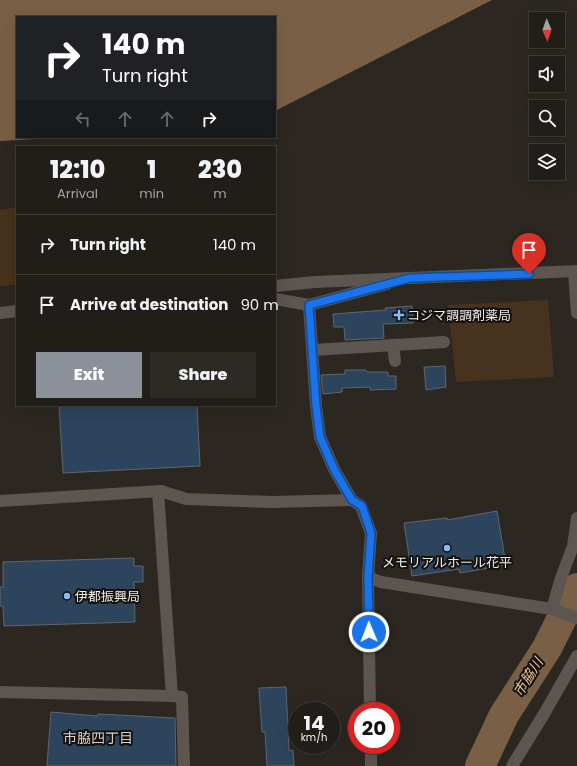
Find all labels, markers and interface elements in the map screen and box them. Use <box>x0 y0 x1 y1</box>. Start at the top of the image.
north arrow <box>529 12 565 48</box>
map controls <box>529 12 565 180</box>
text: 140 m <box>102 25 185 64</box>
icon: right <box>36 32 88 84</box>
button: sound <box>529 56 565 92</box>
text: Turn right <box>102 63 188 88</box>
button: search <box>529 100 565 136</box>
icon: left <box>72 108 94 130</box>
icon: ahead <box>114 108 136 130</box>
icon: ahead <box>156 108 178 130</box>
icon: right <box>198 108 220 130</box>
button: layers <box>529 144 565 180</box>
text: 12:10 <box>50 153 105 186</box>
text: 1 <box>147 153 156 186</box>
text: 230 <box>198 153 242 186</box>
text: Arrival <box>57 184 98 203</box>
text: min <box>139 184 164 203</box>
text: m <box>213 184 227 203</box>
pin <box>512 233 546 274</box>
icon: right <box>36 234 58 256</box>
text: Turn right <box>70 234 146 255</box>
text: 140 m <box>213 234 256 255</box>
icon: arrive <box>518 239 540 261</box>
icon: arrive <box>36 294 58 316</box>
text: Arrive at destination <box>70 294 228 315</box>
text: 90 m <box>240 294 279 315</box>
place label: コジマ調調剤薬局 <box>407 306 511 325</box>
marker: コジマ調調剤薬局 <box>394 310 404 320</box>
button: Exit <box>36 352 142 398</box>
button: Share <box>150 352 256 398</box>
marker: メモリアルホール花平 <box>442 543 452 553</box>
place label: メモリアルホール花平 <box>382 553 512 572</box>
place label: 伊都振興局 <box>75 587 140 606</box>
marker: 伊都振興局 <box>62 591 72 601</box>
position arrow <box>348 611 390 653</box>
water label: 市脇川 <box>508 652 549 700</box>
speed limit sign: 20 <box>348 702 400 754</box>
text: 14 <box>303 709 325 737</box>
district label: 市脇四丁目 <box>63 728 133 748</box>
text: km/h <box>301 730 327 745</box>

